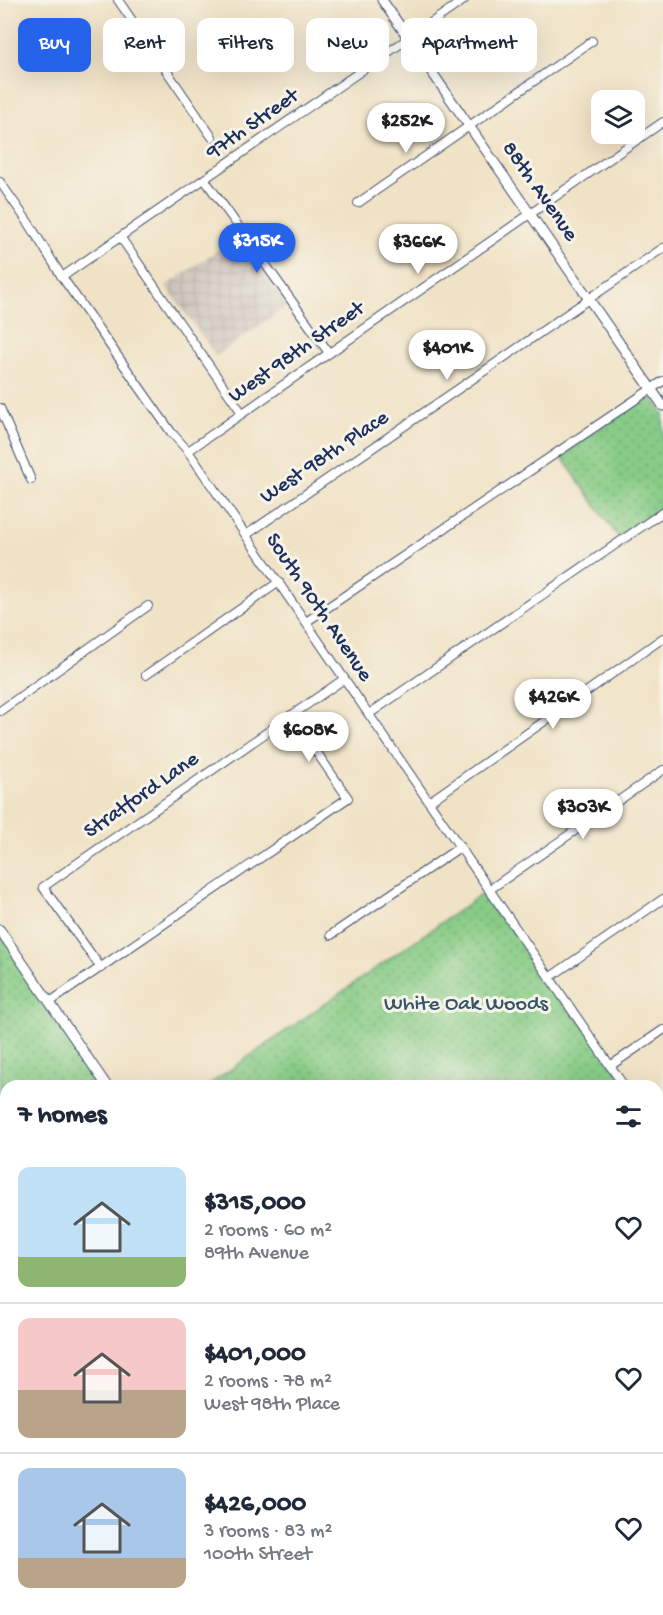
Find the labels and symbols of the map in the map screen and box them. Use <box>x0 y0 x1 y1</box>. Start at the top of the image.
street label: 97th Street <box>201 82 306 167</box>
pin: $252K <box>364 103 448 154</box>
street label: 88th Avenue <box>495 137 583 248</box>
pin: $315K <box>215 223 299 274</box>
pin: $366K <box>376 224 460 275</box>
street label: West 98th Street <box>224 295 372 410</box>
pin: $401K <box>405 330 489 381</box>
street label: West 98th Place <box>256 405 395 511</box>
street label: South 90th Avenue <box>259 529 378 688</box>
pin: $426K <box>511 679 595 730</box>
pin: $608K <box>267 712 351 763</box>
street label: Stratford Lane <box>80 746 205 845</box>
pin: $303K <box>541 789 625 840</box>
park label: White Oak Woods <box>384 992 549 1018</box>

